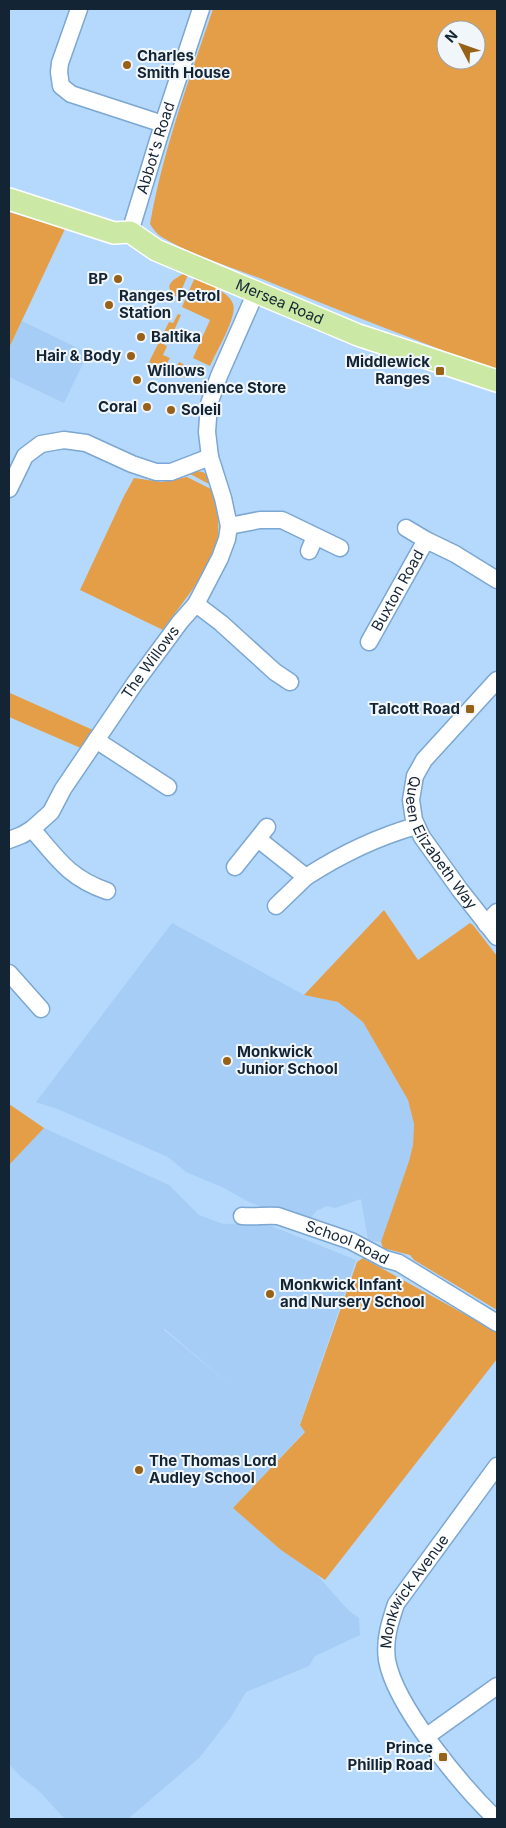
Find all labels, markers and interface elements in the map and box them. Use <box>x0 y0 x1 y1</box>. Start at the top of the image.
north arrow <box>436 20 486 70</box>
text: N <box>441 27 461 46</box>
place label: Charles Smith House <box>137 46 230 82</box>
marker: Charles Smith House <box>121 59 133 71</box>
street label: Abbot's Road <box>132 99 179 196</box>
place label: BP <box>88 269 108 288</box>
marker: BP <box>112 273 124 285</box>
street label: Mersea Road <box>233 275 327 328</box>
place label: Ranges Petrol Station <box>119 286 220 322</box>
marker: Ranges Petrol Station <box>103 299 115 311</box>
place label: Baltika <box>151 327 201 346</box>
marker: Baltika <box>135 331 147 343</box>
place label: Hair & Body <box>36 346 121 365</box>
marker: Hair & Body <box>125 350 137 362</box>
place label: Middlewick Ranges <box>346 352 430 388</box>
place label: Willows Convenience Store <box>147 361 286 397</box>
marker: Middlewick Ranges <box>434 365 446 377</box>
marker: Willows Convenience Store <box>131 374 143 386</box>
place label: Coral <box>98 397 137 416</box>
place label: Soleil <box>181 400 221 419</box>
marker: Coral <box>141 401 153 413</box>
marker: Soleil <box>165 404 177 416</box>
street label: Buxton Road <box>367 546 428 634</box>
street label: The Willows <box>117 622 183 702</box>
place label: Talcott Road <box>369 699 460 718</box>
marker: Talcott Road <box>464 703 476 715</box>
street label: Queen Elizabeth Way <box>402 775 482 913</box>
place label: Monkwick Junior School <box>237 1042 338 1078</box>
marker: Monkwick Junior School <box>221 1055 233 1067</box>
street label: School Road <box>303 1216 392 1268</box>
place label: Monkwick Infant and Nursery School <box>280 1275 425 1311</box>
marker: Monkwick Infant and Nursery School <box>264 1288 276 1300</box>
place label: The Thomas Lord Audley School <box>149 1451 277 1487</box>
marker: The Thomas Lord Audley School <box>133 1464 145 1476</box>
street label: Monkwick Avenue <box>376 1531 453 1649</box>
place label: Prince Phillip Road <box>347 1738 433 1774</box>
marker: Prince Phillip Road <box>437 1751 449 1763</box>

